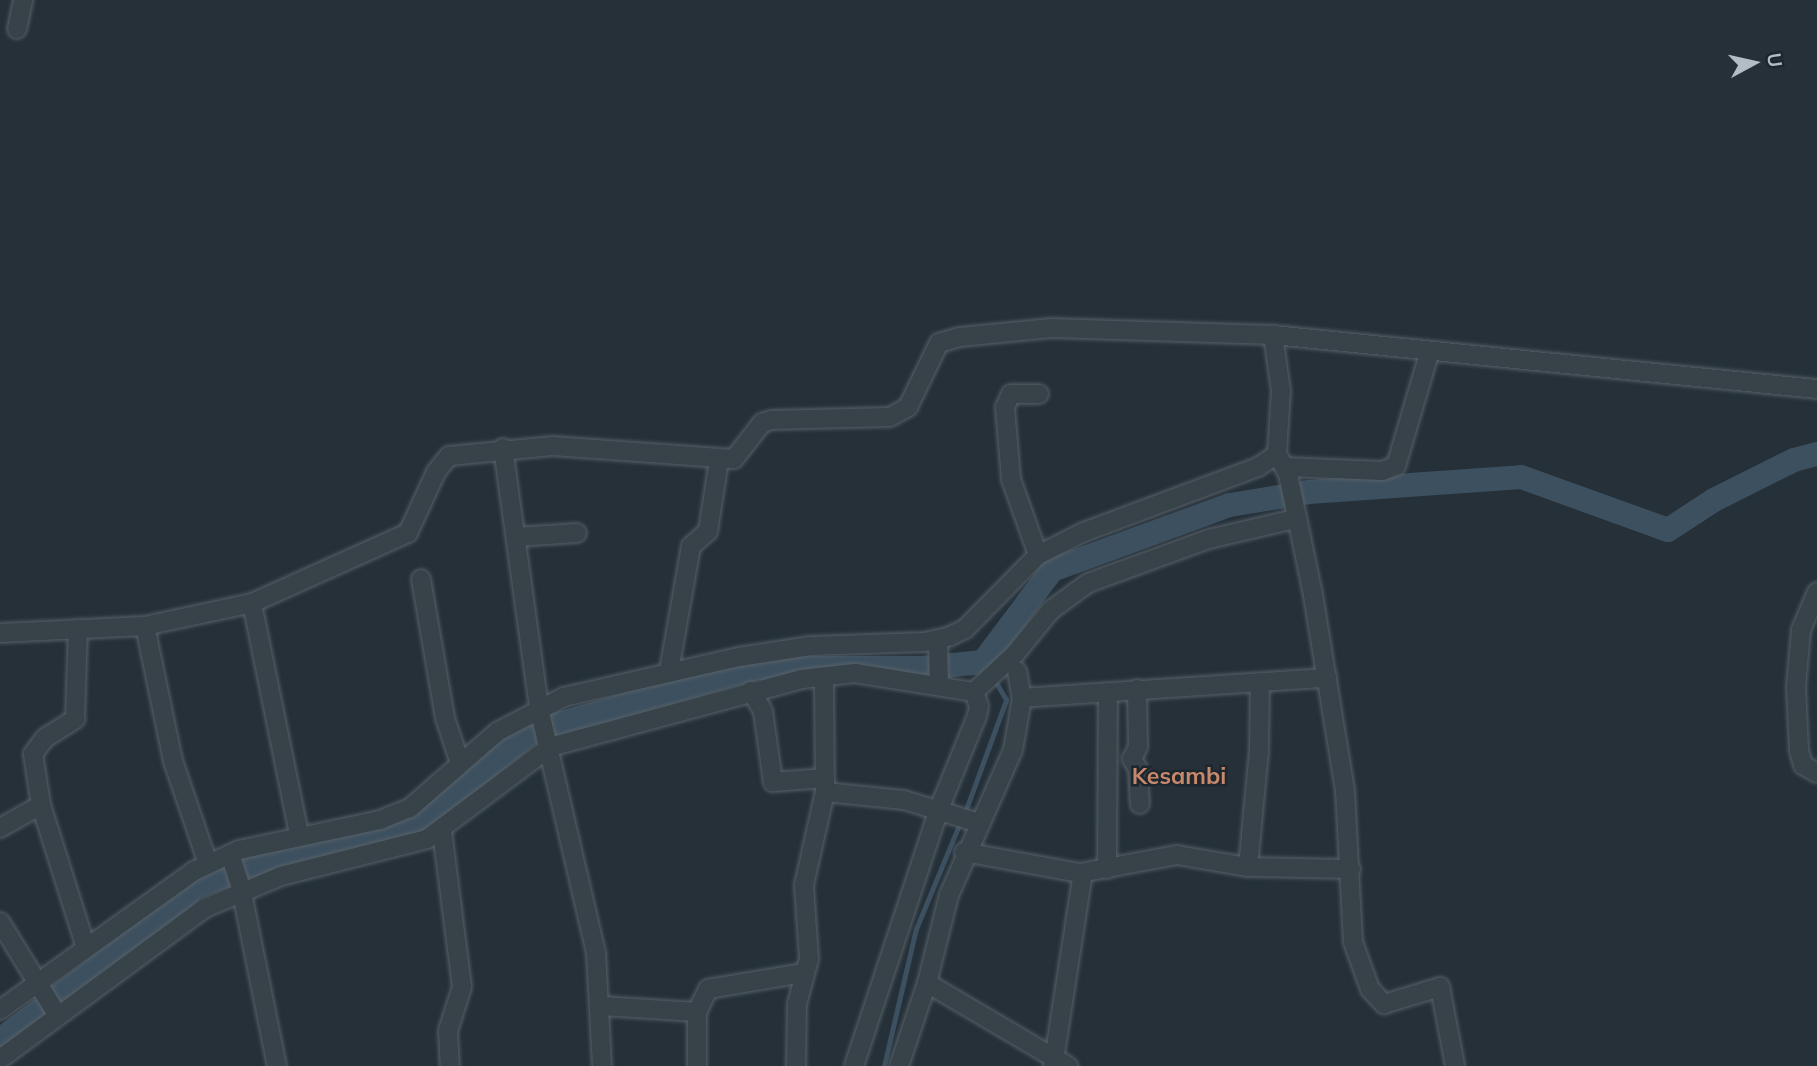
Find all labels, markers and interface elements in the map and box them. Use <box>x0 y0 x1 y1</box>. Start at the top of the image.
north arrow <box>1719 28 1789 98</box>
text: U <box>1762 51 1788 69</box>
district label: Kesambi <box>1132 762 1226 790</box>

